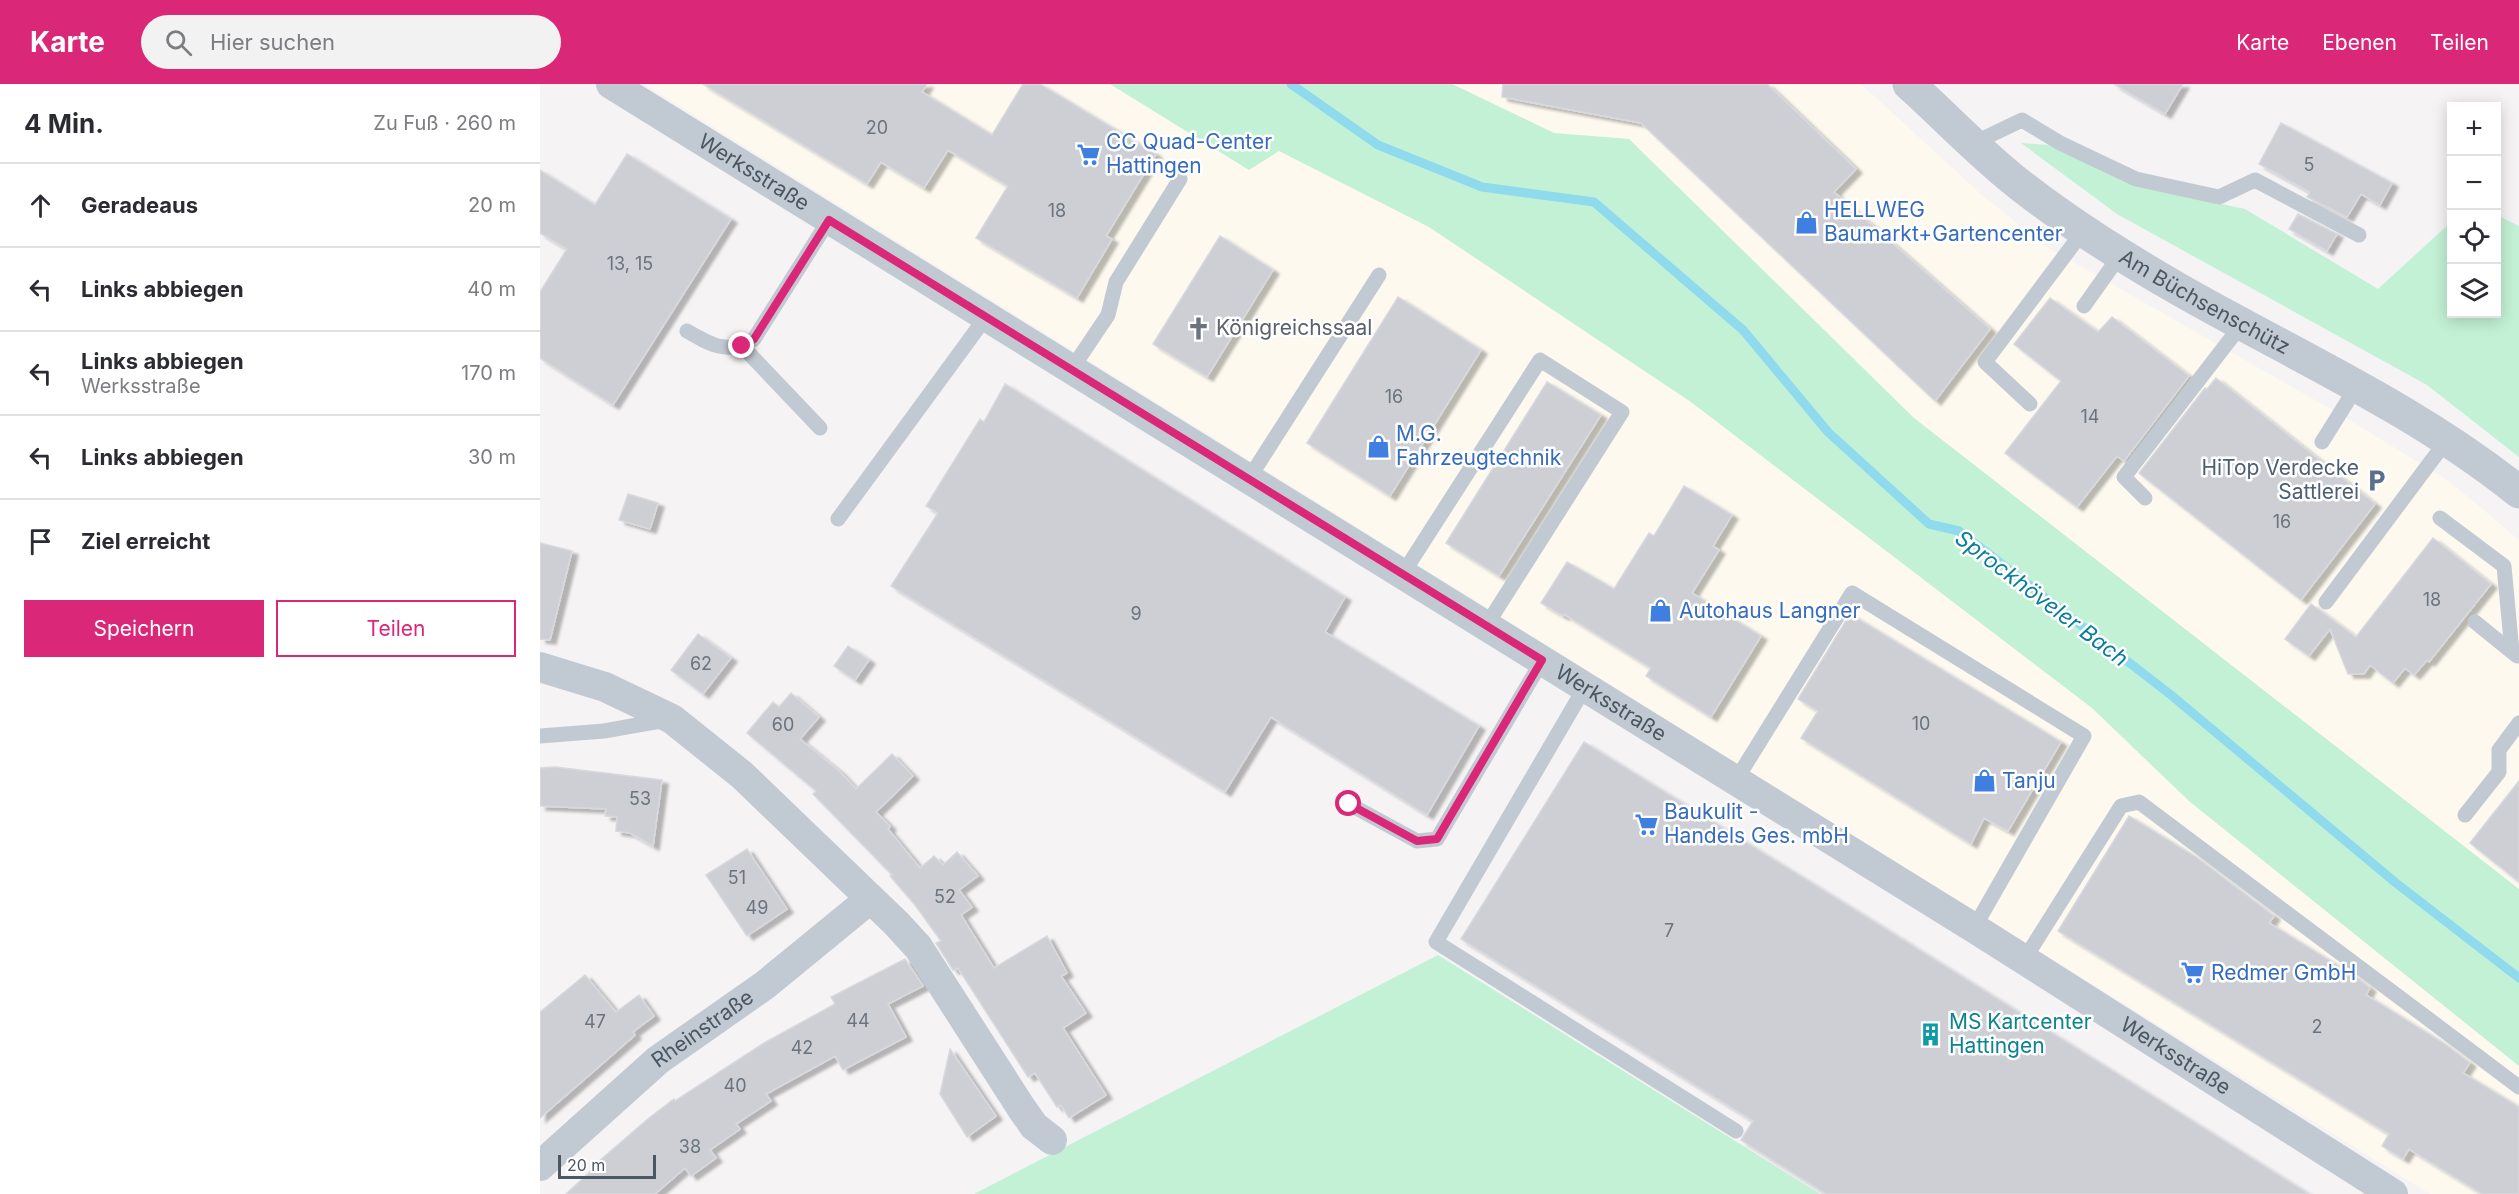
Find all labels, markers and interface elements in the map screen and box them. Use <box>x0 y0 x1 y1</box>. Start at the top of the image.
search box <box>141 15 561 69</box>
text: Karte <box>30 25 105 59</box>
icon: search <box>162 26 195 59</box>
text: Hier suchen <box>210 29 335 55</box>
text: Karte <box>2236 30 2289 55</box>
text: Ebenen <box>2322 30 2397 55</box>
text: Teilen <box>2430 30 2489 55</box>
map controls <box>2447 102 2501 318</box>
button: + <box>2447 102 2501 156</box>
text: 4 Min. <box>24 108 104 139</box>
text: Zu Fuß · 260 m <box>373 111 516 135</box>
house number: 20 <box>866 117 888 138</box>
street label: Werksstraße <box>694 128 814 216</box>
place label: CC Quad-Center Hattingen <box>1106 129 1272 178</box>
supermarket icon: CC Quad-Center Hattingen <box>1075 141 1101 167</box>
house number: 5 <box>2304 154 2314 175</box>
button: − <box>2447 156 2501 210</box>
icon: ahead <box>24 189 57 222</box>
text: Geradeaus <box>81 192 198 218</box>
text: 20 m <box>468 193 516 217</box>
place label: HELLWEG Baumarkt+Gartencenter <box>1824 197 2063 246</box>
house number: 18 <box>1048 200 1066 221</box>
shop icon: HELLWEG Baumarkt+Gartencenter <box>1793 209 1819 235</box>
button: locate <box>2447 210 2501 264</box>
street label: Am Büchsenschütz <box>2115 244 2294 359</box>
house number: 13, 15 <box>607 253 653 274</box>
button: layers <box>2447 264 2501 318</box>
icon: left <box>24 273 57 306</box>
text: Links abbiegen <box>81 276 244 302</box>
text: 40 m <box>467 277 516 301</box>
church icon: Königreichssaal <box>1185 315 1211 341</box>
place label: Königreichssaal <box>1216 315 1372 340</box>
route end <box>728 332 754 358</box>
text: Links abbiegen <box>81 348 244 374</box>
icon: left <box>24 357 57 390</box>
text: 170 m <box>461 361 516 385</box>
text: Werksstraße <box>81 374 201 398</box>
house number: 16 <box>1385 386 1403 407</box>
house number: 14 <box>2081 406 2099 427</box>
place label: M.G. Fahrzeugtechnik <box>1396 421 1562 470</box>
shop icon: M.G. Fahrzeugtechnik <box>1365 433 1391 459</box>
icon: left <box>24 441 57 474</box>
text: Links abbiegen <box>81 444 244 470</box>
text: 30 m <box>468 445 516 469</box>
place label: HiTop Verdecke Sattlerei <box>2201 455 2359 504</box>
parking icon: HiTop Verdecke Sattlerei <box>2364 467 2390 493</box>
house number: 16 <box>2273 511 2291 532</box>
icon: arrive <box>24 525 57 558</box>
water label: Sprockhöveler Bach <box>1950 525 2134 671</box>
text: Ziel erreicht <box>81 528 210 554</box>
house number: 18 <box>2423 589 2441 610</box>
shop icon: Autohaus Langner <box>1648 598 1674 624</box>
place label: Autohaus Langner <box>1679 598 1860 623</box>
button: Speichern <box>24 600 264 657</box>
button: Teilen <box>276 600 516 657</box>
house number: 9 <box>1130 603 1142 624</box>
house number: 62 <box>690 653 712 674</box>
street label: Werksstraße <box>1551 659 1671 746</box>
house number: 10 <box>1912 713 1930 734</box>
house number: 60 <box>772 714 794 735</box>
shop icon: Tanju <box>1971 768 1997 794</box>
place label: Tanju <box>2002 768 2056 793</box>
house number: 53 <box>629 788 651 809</box>
route start <box>1335 790 1361 816</box>
place label: Baukulit - Handels Ges. mbH <box>1664 799 1849 848</box>
supermarket icon: Baukulit - Handels Ges. mbH <box>1633 811 1659 837</box>
house number: 51 <box>728 867 746 888</box>
house number: 52 <box>934 886 956 907</box>
house number: 49 <box>746 897 768 918</box>
house number: 7 <box>1664 920 1674 941</box>
supermarket icon: Redmer GmbH <box>2180 960 2206 986</box>
place label: Redmer GmbH <box>2211 960 2356 985</box>
street label: Rheinstraße <box>647 984 758 1073</box>
place label: MS Kartcenter Hattingen <box>1949 1009 2092 1058</box>
house number: 44 <box>846 1010 870 1031</box>
house number: 47 <box>584 1011 606 1032</box>
street label: Werksstraße <box>2116 1011 2236 1100</box>
house number: 2 <box>2312 1016 2322 1037</box>
building icon: MS Kartcenter Hattingen <box>1918 1021 1944 1047</box>
house number: 42 <box>791 1037 813 1058</box>
house number: 40 <box>724 1075 746 1096</box>
house number: 38 <box>679 1136 701 1157</box>
scale bar <box>558 1152 656 1180</box>
text: 20 m <box>567 1155 605 1175</box>

